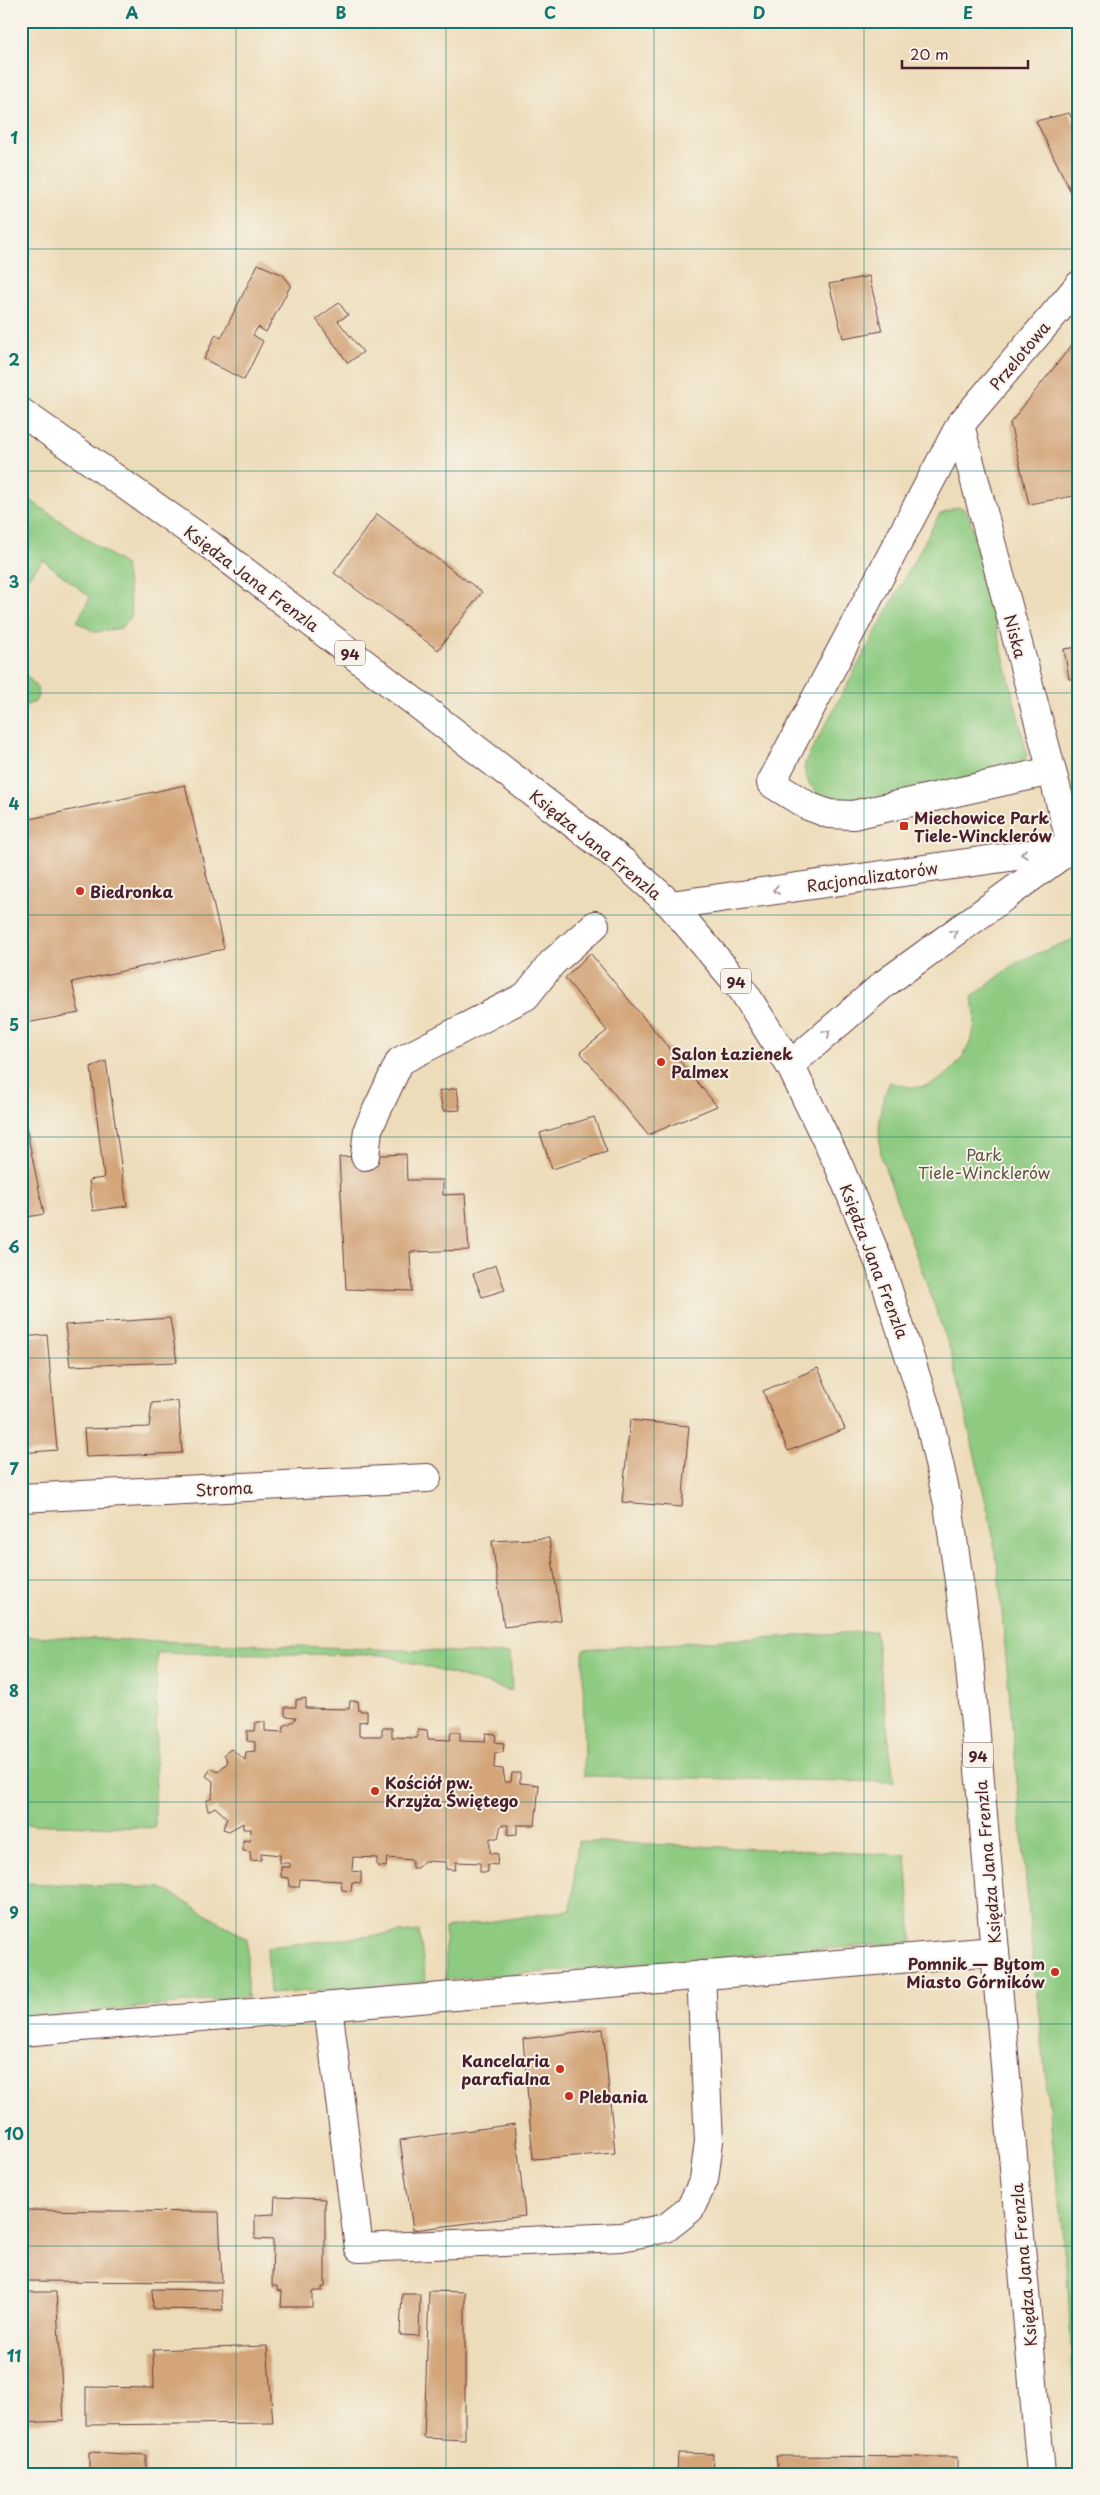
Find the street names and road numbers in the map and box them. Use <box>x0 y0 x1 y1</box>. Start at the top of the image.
street label: Przelotowa <box>983 315 1055 395</box>
street label: Księdza Jana Frenzla <box>179 519 325 637</box>
street label: Niska <box>999 611 1033 661</box>
road number: 94 <box>335 640 365 666</box>
street label: Księdza Jana Frenzla <box>525 783 667 905</box>
street label: Racjonalizatorów <box>805 855 940 897</box>
road number: 94 <box>721 968 751 994</box>
street label: Księdza Jana Frenzla <box>834 1180 916 1342</box>
street label: Stroma <box>195 1475 253 1501</box>
road number: 94 <box>963 1742 993 1768</box>
street label: Księdza Jana Frenzla <box>968 1779 1006 1945</box>
street label: Księdza Jana Frenzla <box>1004 2182 1042 2348</box>

